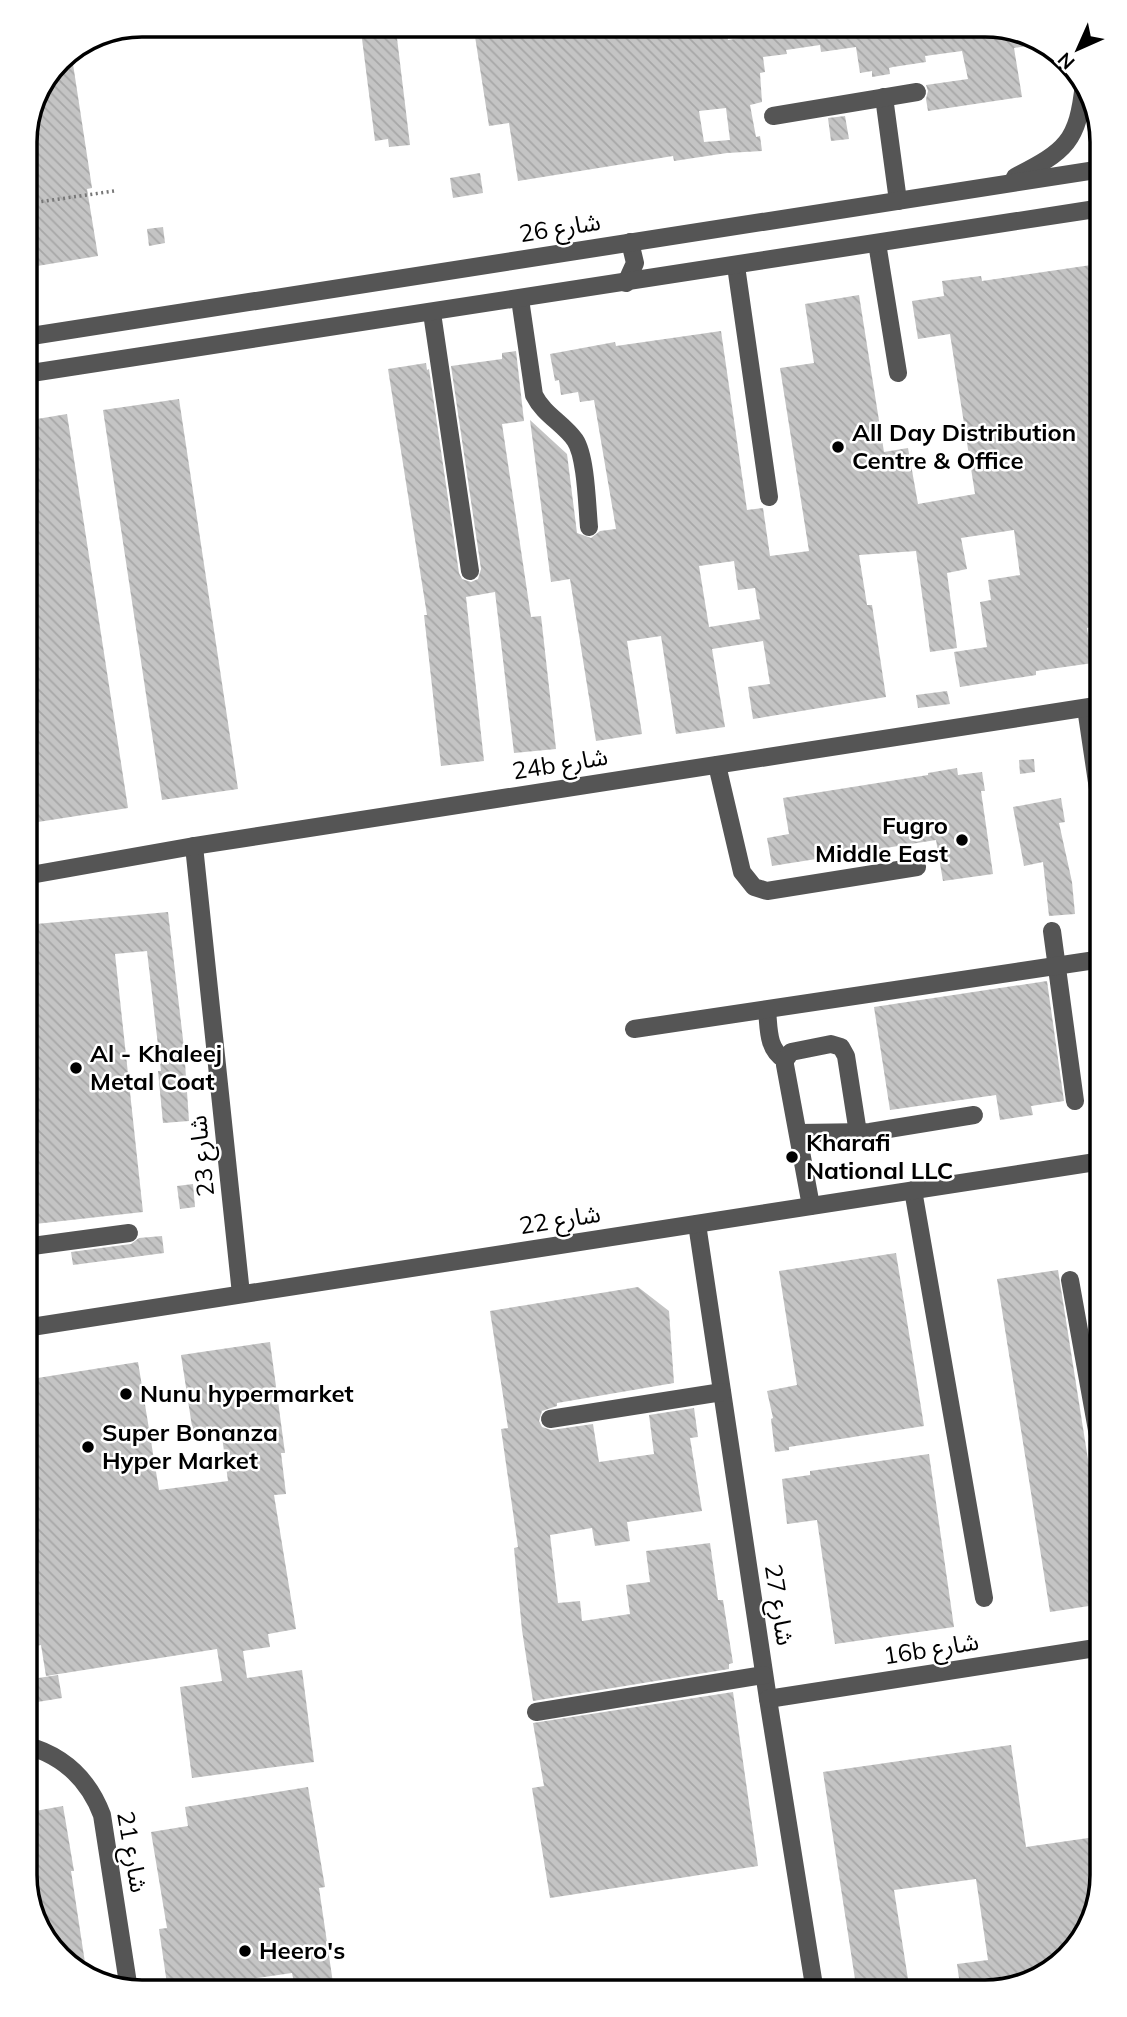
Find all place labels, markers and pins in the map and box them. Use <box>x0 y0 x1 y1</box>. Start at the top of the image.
place label: All Day Distribution Centre & Office <box>852 417 1076 475</box>
marker: All Day Distribution Centre & Office <box>830 439 846 455</box>
place label: Fugro Middle East <box>815 810 948 868</box>
marker: Fugro Middle East <box>954 832 970 848</box>
place label: Al - Khaleej Metal Coat <box>90 1038 222 1096</box>
marker: Al - Khaleej Metal Coat <box>68 1060 84 1076</box>
place label: Kharafi National LLC <box>806 1127 953 1185</box>
marker: Kharafi National LLC <box>784 1149 800 1165</box>
place label: Nunu hypermarket <box>140 1378 354 1408</box>
marker: Nunu hypermarket <box>118 1386 134 1402</box>
place label: Super Bonanza Hyper Market <box>102 1417 278 1475</box>
marker: Super Bonanza Hyper Market <box>80 1439 96 1455</box>
place label: Heero's <box>259 1935 345 1965</box>
marker: Heero's <box>237 1943 253 1959</box>

